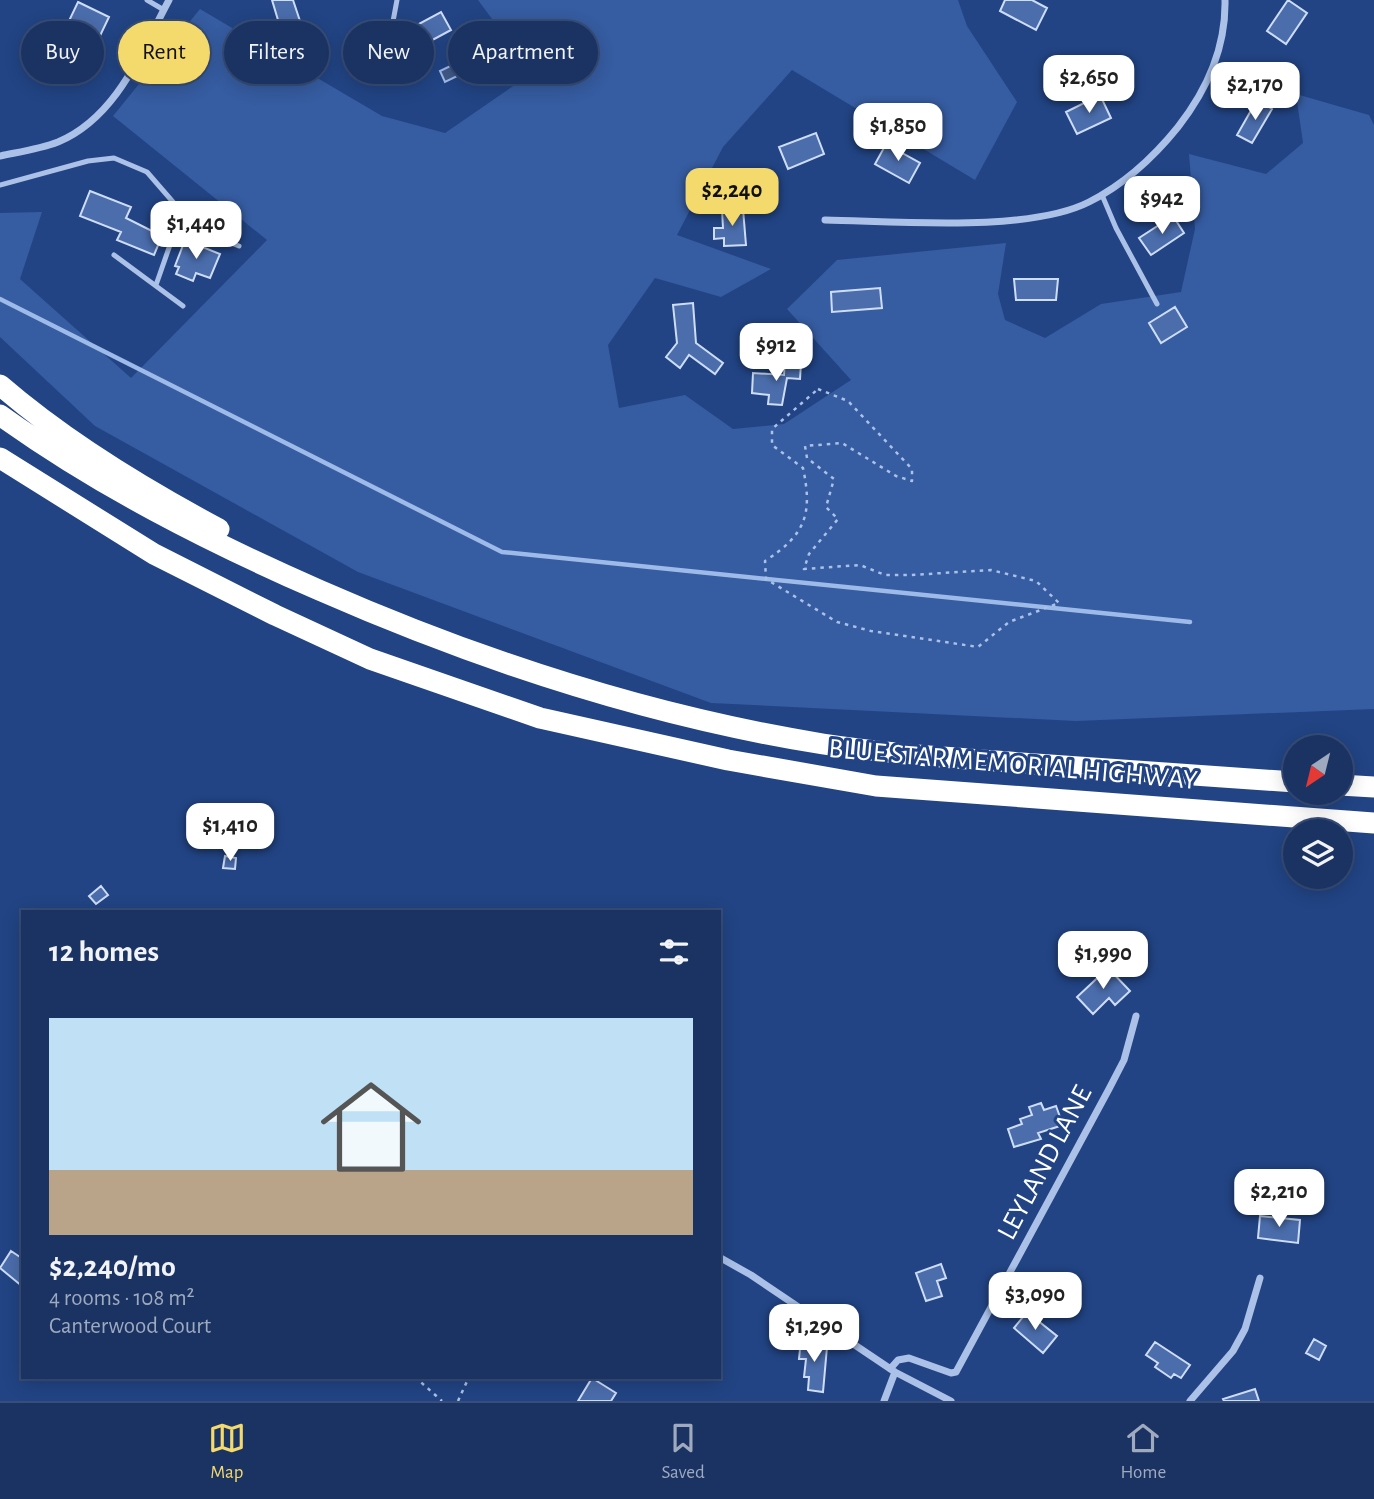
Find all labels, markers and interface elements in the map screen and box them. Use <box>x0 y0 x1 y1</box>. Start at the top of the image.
chip: Buy <box>21 21 104 84</box>
chip: Rent <box>118 21 210 84</box>
chip: Filters <box>224 21 329 84</box>
chip: New <box>343 21 434 84</box>
chip: Apartment <box>448 21 598 84</box>
pin: $2,650 <box>1032 55 1146 115</box>
pin: $2,170 <box>1198 62 1312 122</box>
text: $2,650 <box>1059 66 1119 89</box>
text: $2,170 <box>1227 73 1283 96</box>
pin: $1,850 <box>841 104 955 163</box>
text: $1,850 <box>869 114 927 137</box>
pin: $2,240 <box>675 168 789 228</box>
pin: $942 <box>1121 176 1203 236</box>
text: $2,240 <box>702 179 762 202</box>
text: $942 <box>1140 187 1184 210</box>
pin: $1,440 <box>139 202 253 261</box>
text: $1,440 <box>166 212 226 235</box>
pin: $912 <box>735 324 817 383</box>
text: $912 <box>756 334 796 357</box>
street label: BLUE STAR MEMORIAL HIGHWAY <box>827 735 1199 795</box>
north arrow <box>1283 735 1353 805</box>
map controls <box>1283 735 1353 889</box>
pin: $1,410 <box>173 804 287 863</box>
text: $1,410 <box>202 814 258 837</box>
button: layers <box>1283 819 1353 889</box>
pin: $1,990 <box>1046 932 1160 991</box>
icon: filters <box>655 933 693 971</box>
text: 12 homes <box>49 937 159 967</box>
text: $1,990 <box>1074 942 1132 965</box>
icon: home <box>308 1064 434 1190</box>
street label: LEYLAND LANE <box>993 1081 1097 1245</box>
pin: $2,210 <box>1222 1170 1336 1229</box>
text: $2,210 <box>1250 1180 1308 1203</box>
text: $2,240/mo <box>49 1252 176 1282</box>
pin: $3,090 <box>978 1272 1092 1332</box>
text: $3,090 <box>1005 1283 1065 1306</box>
text: 4 rooms · 108 m² <box>49 1287 195 1310</box>
pin: $1,290 <box>757 1304 871 1364</box>
text: Canterwood Court <box>49 1315 211 1338</box>
text: $1,290 <box>785 1315 843 1338</box>
tab: Map <box>208 1419 246 1484</box>
tab: Saved <box>661 1419 705 1484</box>
tab: Home <box>1120 1419 1166 1484</box>

